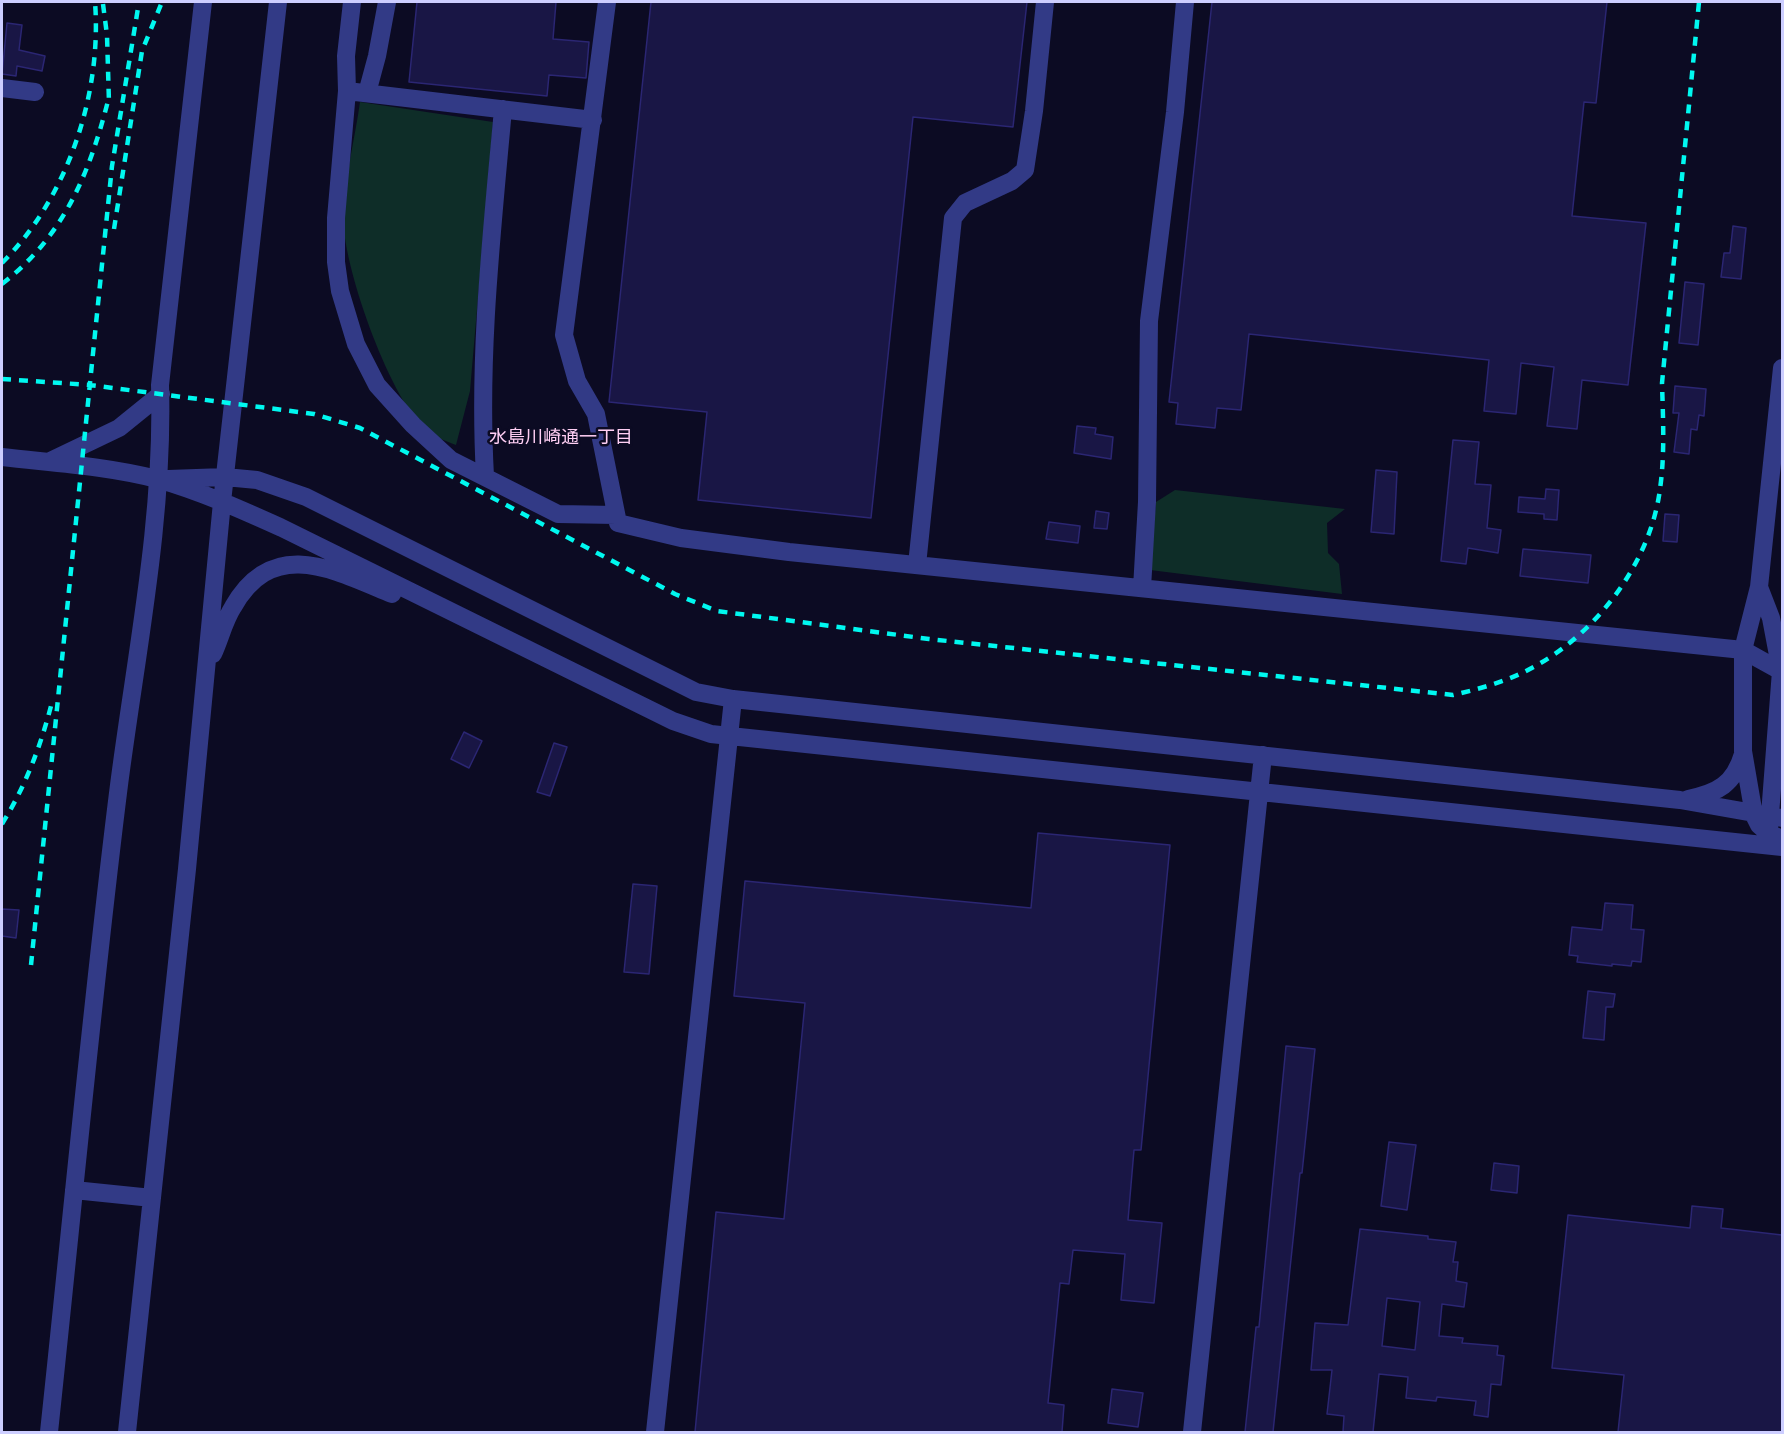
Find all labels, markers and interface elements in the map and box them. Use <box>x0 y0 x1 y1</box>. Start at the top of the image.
district label: 水島川崎通一丁目 <box>489 427 633 449</box>

